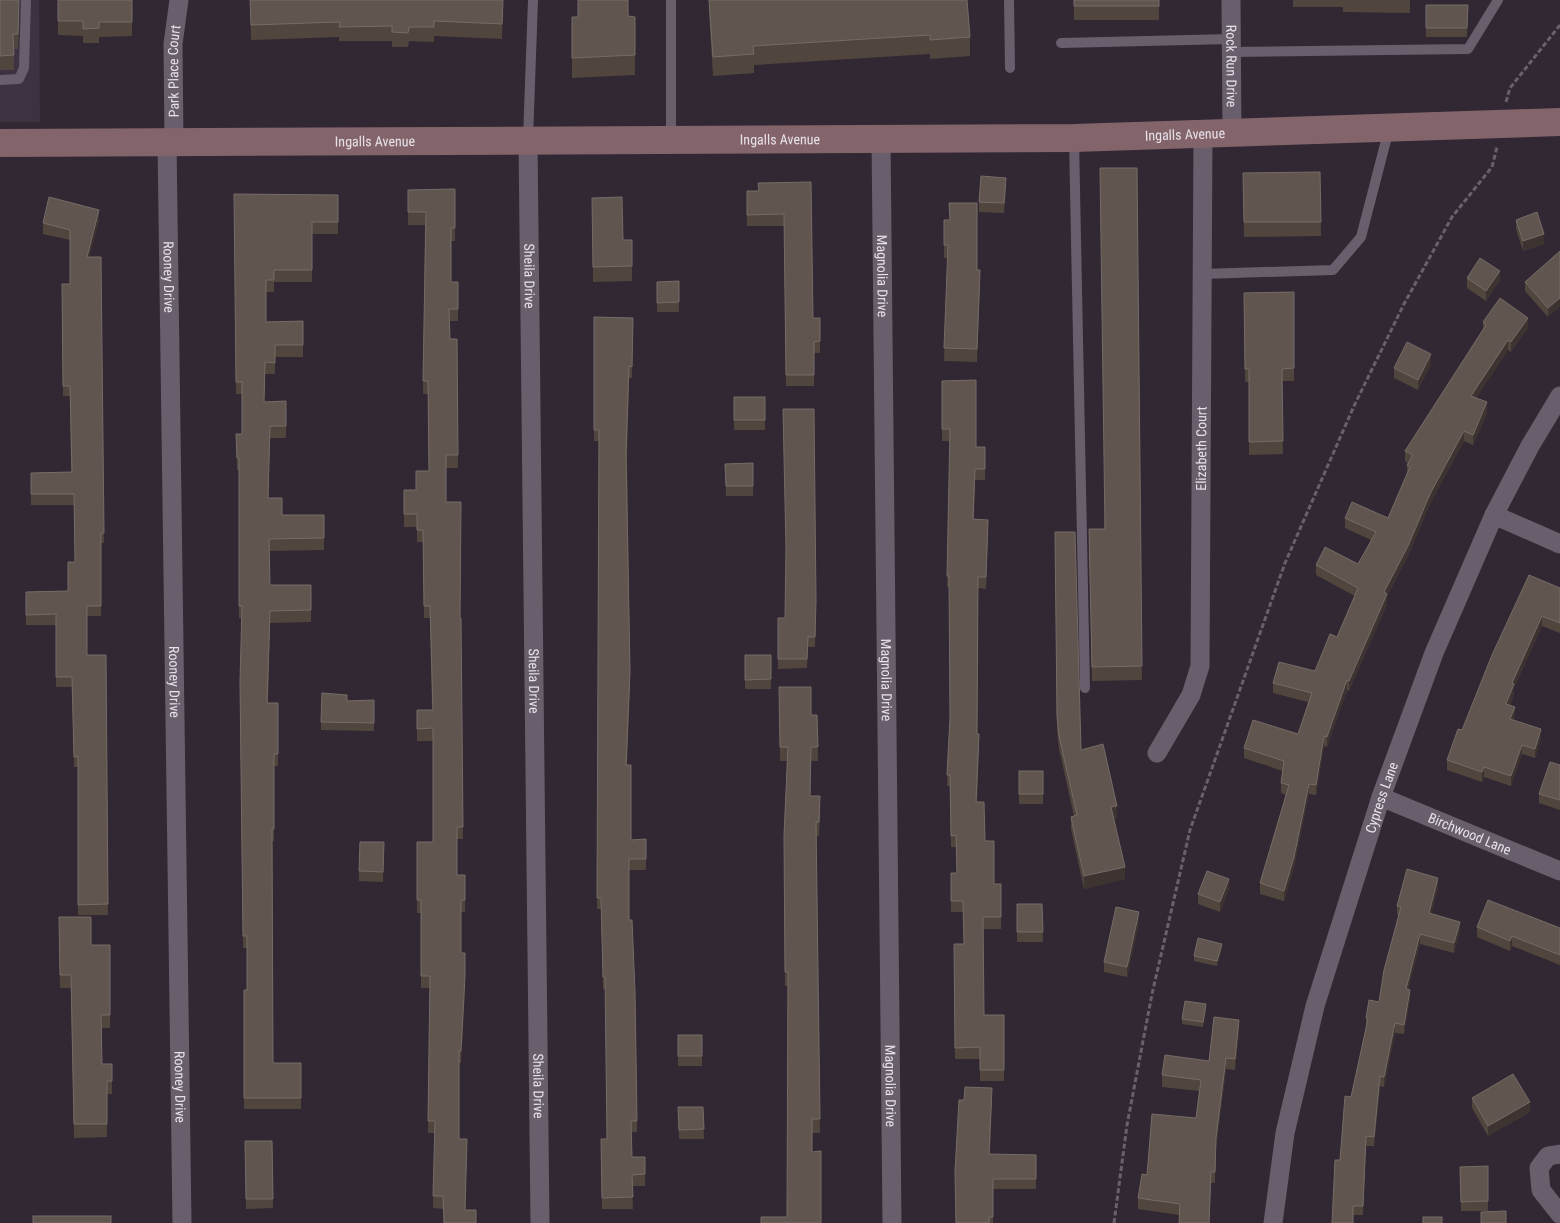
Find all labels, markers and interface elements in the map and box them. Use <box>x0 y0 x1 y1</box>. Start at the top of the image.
street label: Park Place Court <box>165 24 184 117</box>
street label: Rock Run Drive <box>1223 25 1240 108</box>
street label: Ingalls Avenue <box>1145 125 1226 144</box>
street label: Ingalls Avenue <box>740 131 821 148</box>
street label: Ingalls Avenue <box>335 133 416 149</box>
street label: Magnolia Drive <box>874 235 891 318</box>
street label: Rooney Drive <box>160 241 177 313</box>
street label: Sheila Drive <box>521 243 538 309</box>
street label: Elizabeth Court <box>1193 406 1209 491</box>
street label: Magnolia Drive <box>878 639 895 722</box>
street label: Rooney Drive <box>166 646 183 718</box>
street label: Sheila Drive <box>526 648 542 714</box>
street label: Cypress Lane <box>1362 759 1401 835</box>
street label: Birchwood Lane <box>1426 809 1514 858</box>
street label: Magnolia Drive <box>882 1045 899 1128</box>
street label: Rooney Drive <box>172 1051 189 1123</box>
street label: Sheila Drive <box>530 1053 547 1119</box>

